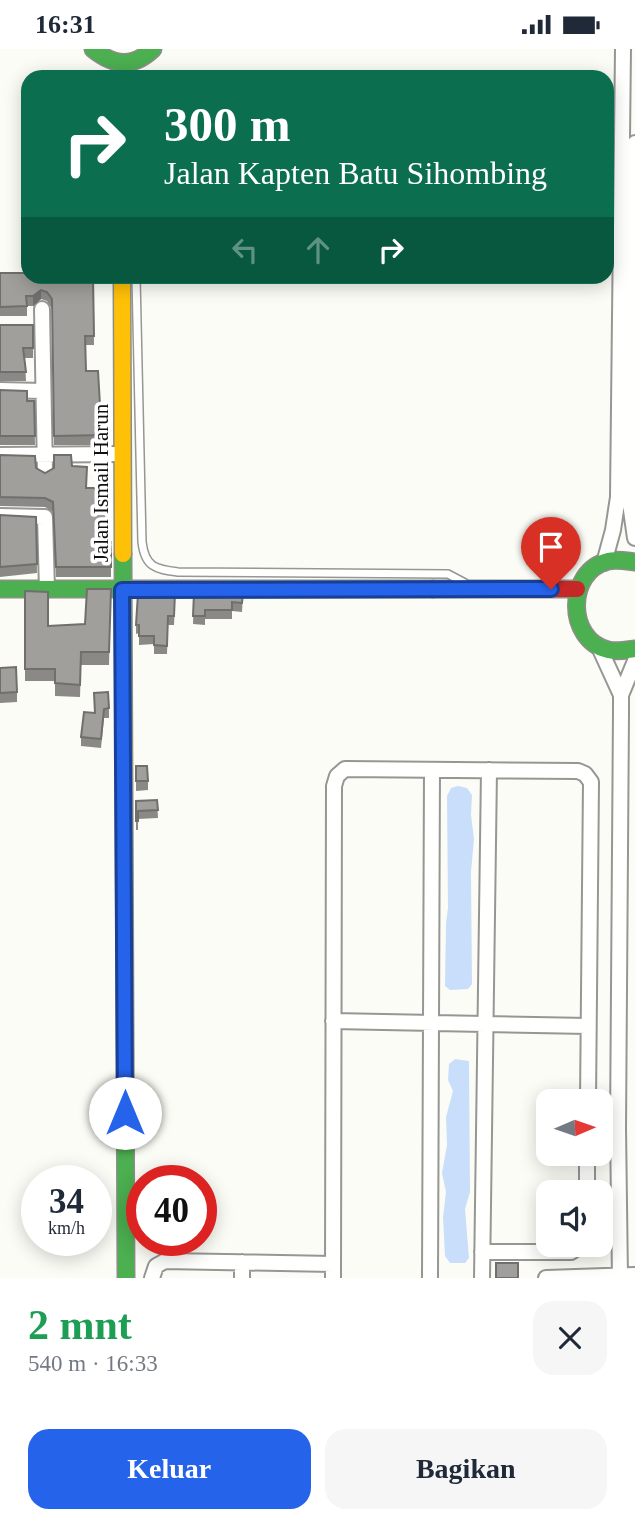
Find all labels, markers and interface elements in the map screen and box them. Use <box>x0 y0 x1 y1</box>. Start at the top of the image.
text: 16:31 <box>35 10 96 39</box>
text: 300 m <box>164 97 291 152</box>
icon: right <box>49 98 140 189</box>
text: Jalan Kapten Batu Sihombing <box>164 155 547 191</box>
icon: left <box>226 231 264 269</box>
icon: ahead <box>299 231 337 269</box>
icon: right <box>372 231 410 269</box>
street label: Jalan Ismail Harun <box>89 403 113 562</box>
pin <box>521 517 581 589</box>
icon: arrive <box>532 528 570 566</box>
position arrow <box>88 1076 162 1150</box>
north arrow <box>536 1089 612 1165</box>
map controls <box>536 1089 613 1257</box>
speed limit sign: 40 <box>126 1165 217 1256</box>
button: sound <box>536 1180 613 1257</box>
text: 34 <box>49 1182 84 1221</box>
text: km/h <box>48 1218 85 1238</box>
button: close <box>533 1301 607 1375</box>
text: 2 mnt <box>28 1302 132 1348</box>
text: 540 m · 16:33 <box>28 1351 158 1376</box>
button: Keluar <box>28 1429 311 1509</box>
button: Bagikan <box>325 1429 607 1509</box>

